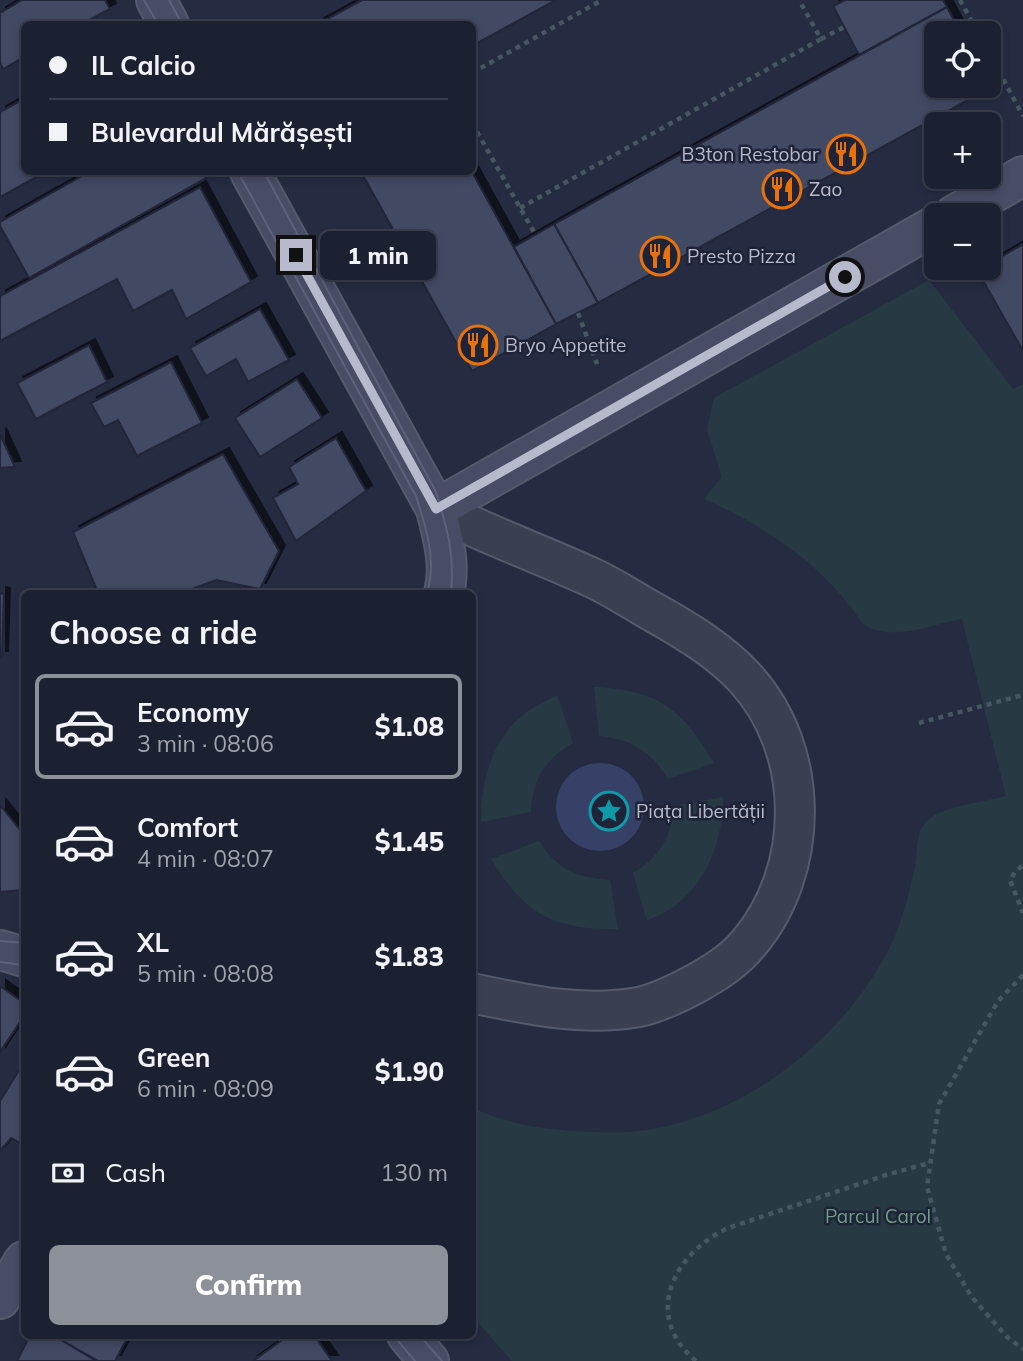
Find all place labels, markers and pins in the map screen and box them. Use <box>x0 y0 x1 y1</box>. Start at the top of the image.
restaurant icon: B3ton Restobar <box>825 133 867 175</box>
place label: B3ton Restobar <box>681 142 819 166</box>
restaurant icon: Zao <box>761 168 803 210</box>
place label: Zao <box>809 177 842 201</box>
restaurant icon: Presto Pizza <box>639 235 681 277</box>
place label: Presto Pizza <box>687 244 796 268</box>
restaurant icon: Bryo Appetite <box>457 324 499 366</box>
place label: Bryo Appetite <box>505 333 626 357</box>
place icon: Piața Libertății <box>588 790 630 832</box>
place label: Piața Libertății <box>636 799 765 824</box>

